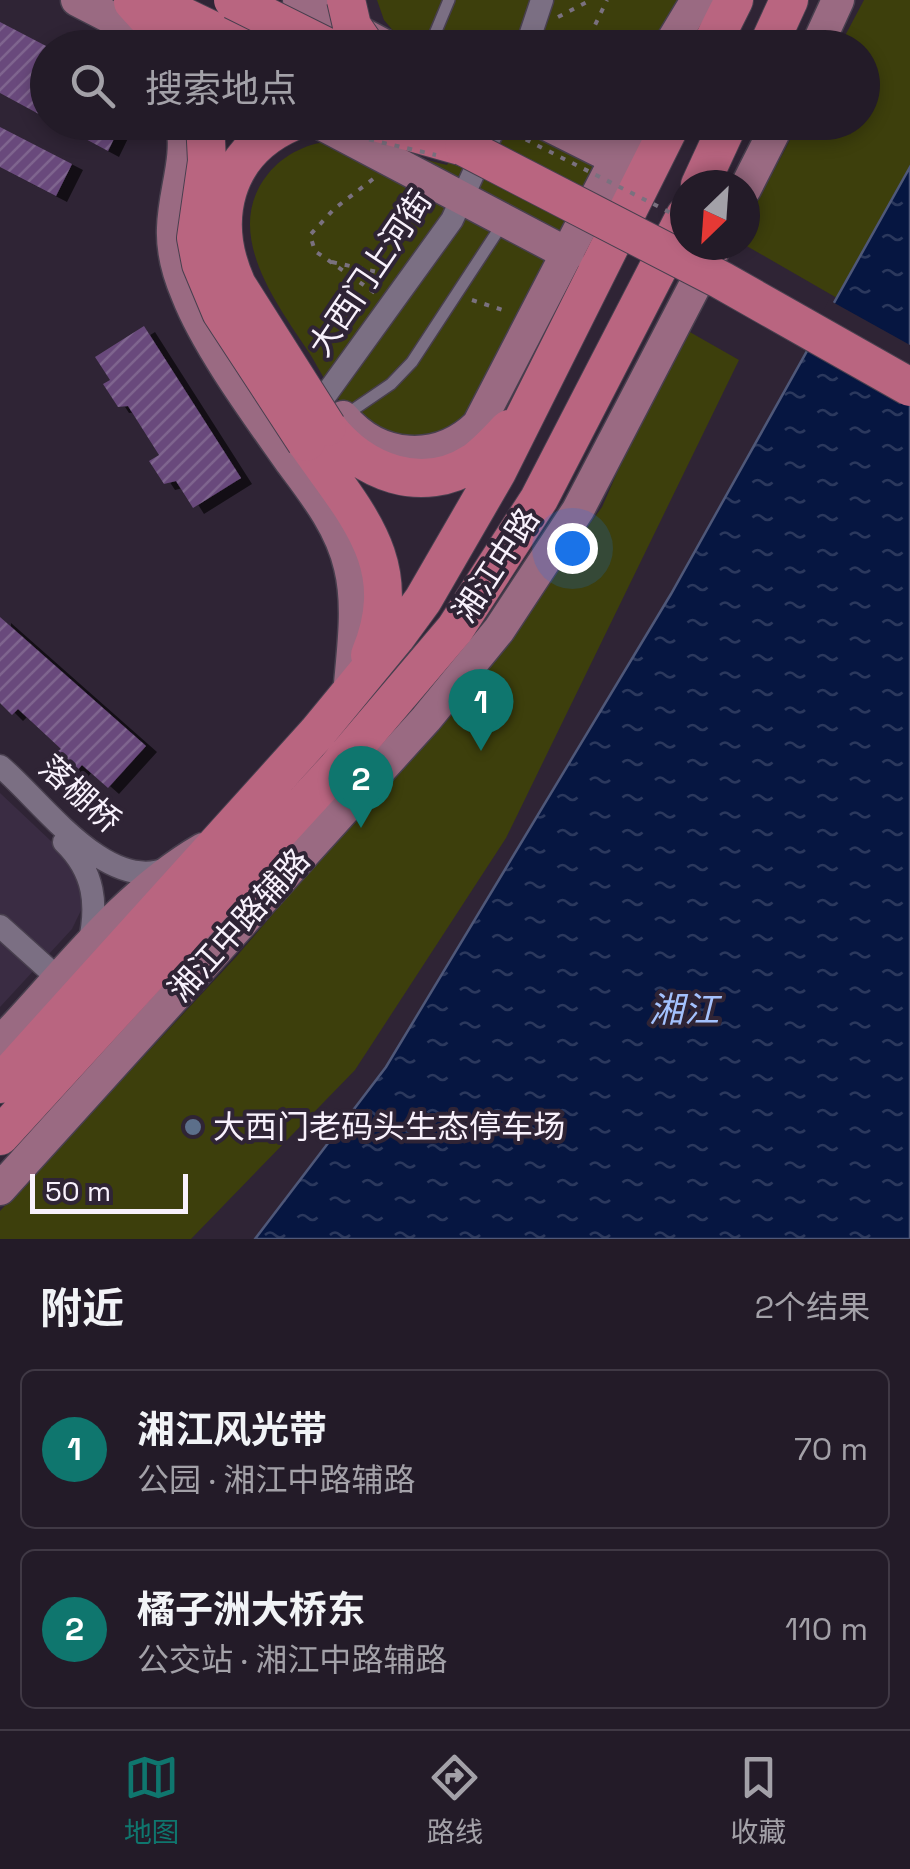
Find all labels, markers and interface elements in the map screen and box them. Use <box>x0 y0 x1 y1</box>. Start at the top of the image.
search box <box>30 30 880 140</box>
icon: search <box>65 58 120 113</box>
text: 搜索地点 <box>145 65 297 113</box>
north arrow <box>670 170 760 260</box>
street label: 大西门上河街 <box>300 182 440 364</box>
street label: 湘江中路 <box>444 500 548 630</box>
your location <box>547 523 598 574</box>
pin: 1 <box>448 668 514 751</box>
pin: 2 <box>328 746 394 828</box>
street label: 落棚桥 <box>31 747 129 841</box>
street label: 湘江中路辅路 <box>160 840 318 1010</box>
water label: 湘江 <box>649 988 723 1032</box>
place label: 大西门老码头生态停车场 <box>213 1107 565 1147</box>
marker: 大西门老码头生态停车场 <box>182 1116 204 1138</box>
scale bar <box>30 1169 188 1214</box>
text: 50 m <box>45 1173 111 1209</box>
text: 附近 <box>40 1282 124 1335</box>
text: 2个结果 <box>755 1287 870 1327</box>
text: 湘江风光带 <box>137 1406 327 1454</box>
text: 1 <box>67 1429 82 1469</box>
text: 70 m <box>794 1429 868 1469</box>
text: 公园 · 湘江中路辅路 <box>137 1460 415 1500</box>
text: 橘子洲大桥东 <box>137 1586 365 1634</box>
text: 2 <box>65 1609 84 1649</box>
text: 110 m <box>785 1609 868 1649</box>
text: 公交站 · 湘江中路辅路 <box>137 1640 447 1680</box>
tab: 地图 <box>124 1750 180 1850</box>
tab: 路线 <box>427 1750 483 1850</box>
tab: 收藏 <box>730 1750 786 1850</box>

